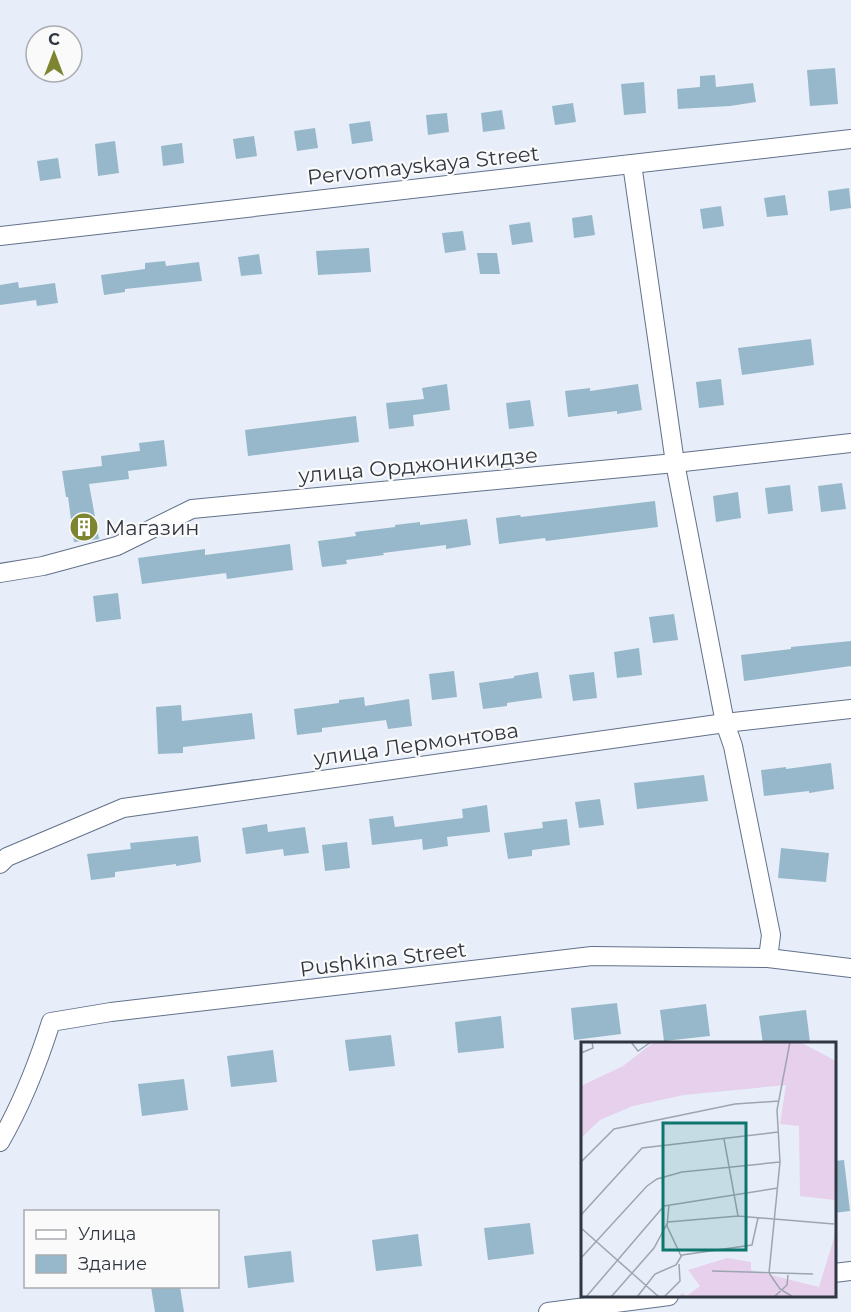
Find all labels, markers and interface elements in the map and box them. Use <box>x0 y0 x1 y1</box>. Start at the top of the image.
north arrow <box>24 24 84 84</box>
text: С <box>48 30 60 49</box>
street label: Pervomayskaya Street <box>306 140 540 190</box>
street label: улица Орджоникидзе <box>296 442 539 488</box>
building icon: Магазин <box>68 511 100 543</box>
place label: Магазин <box>105 515 200 540</box>
street label: улица Лермонтова <box>311 717 520 771</box>
street label: Pushkina Street <box>298 936 468 982</box>
inset map <box>581 1042 836 1297</box>
legend <box>24 1210 219 1288</box>
text: Улица <box>78 1223 136 1245</box>
text: Здание <box>78 1253 147 1275</box>

